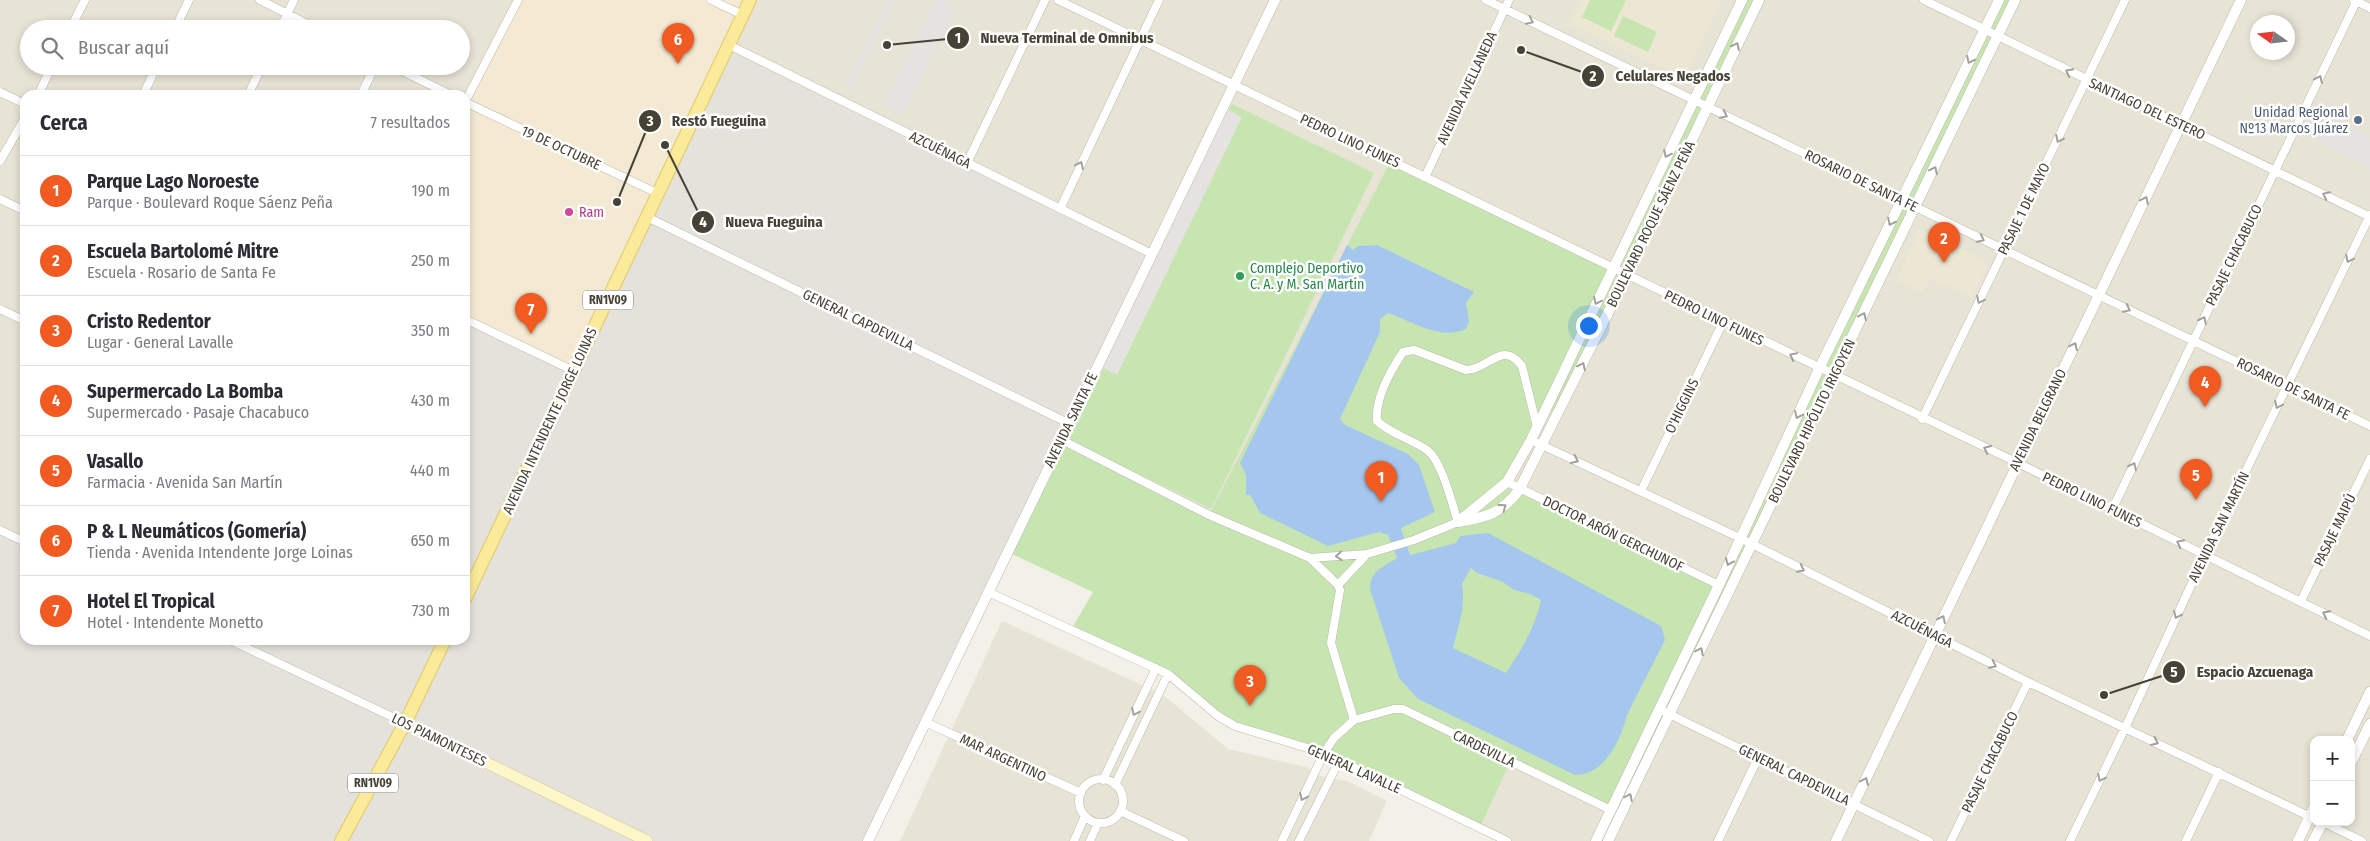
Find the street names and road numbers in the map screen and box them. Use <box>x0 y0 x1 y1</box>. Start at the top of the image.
street label: AVENIDA AVELLANEDA <box>1433 28 1501 147</box>
street label: SANTIAGO DEL ESTERO <box>2086 74 2208 144</box>
street label: PEDRO LINO FUNES <box>1297 110 1403 172</box>
street label: 19 DE OCTUBRE <box>518 122 604 174</box>
street label: AZCUÉNAGA <box>906 127 975 172</box>
street label: BOULEVARD ROQUE SÁENZ PEÑA <box>1602 137 1699 310</box>
street label: ROSARIO DE SANTA FE <box>1802 146 1921 216</box>
street label: PASAJE 1 DE MAYO <box>1994 160 2054 258</box>
street label: PASAJE CHACABUCO <box>2202 201 2266 308</box>
street label: GENERAL CAPDEVILLA <box>800 286 917 354</box>
street label: PEDRO LINO FUNES <box>1662 287 1766 349</box>
road number: RN1V09 <box>583 290 633 310</box>
street label: AVENIDA INTENDENTE JORGE LOINAS <box>499 325 601 517</box>
street label: BOULEVARD HIPÓLITO IRIGOYEN <box>1764 336 1859 506</box>
street label: ROSARIO DE SANTA FE <box>2234 354 2353 424</box>
street label: AVENIDA BELGRANO <box>2006 366 2070 474</box>
street label: AVENIDA SANTA FE <box>1041 369 1102 470</box>
street label: O'HIGGINS <box>1661 376 1703 436</box>
street label: AVENIDA SAN MARTÍN <box>2184 468 2253 585</box>
street label: PEDRO LINO FUNES <box>2040 469 2144 531</box>
street label: PASAJE MAIPÚ <box>2309 491 2360 569</box>
street label: DOCTOR ARÓN GERCHUNOF <box>1540 492 1687 575</box>
street label: AZCUÉNAGA <box>1889 605 1957 652</box>
street label: PASAJE CHACABUCO <box>1958 708 2022 815</box>
street label: LOS PIAMONTESES <box>389 710 489 770</box>
street label: CARDEVILLA <box>1450 727 1519 772</box>
street label: MAR ARGENTINO <box>957 731 1049 786</box>
street label: GENERAL LAVALLE <box>1305 741 1404 797</box>
street label: GENERAL CAPDEVILLA <box>1736 741 1853 809</box>
road number: RN1V09 <box>348 774 398 792</box>

